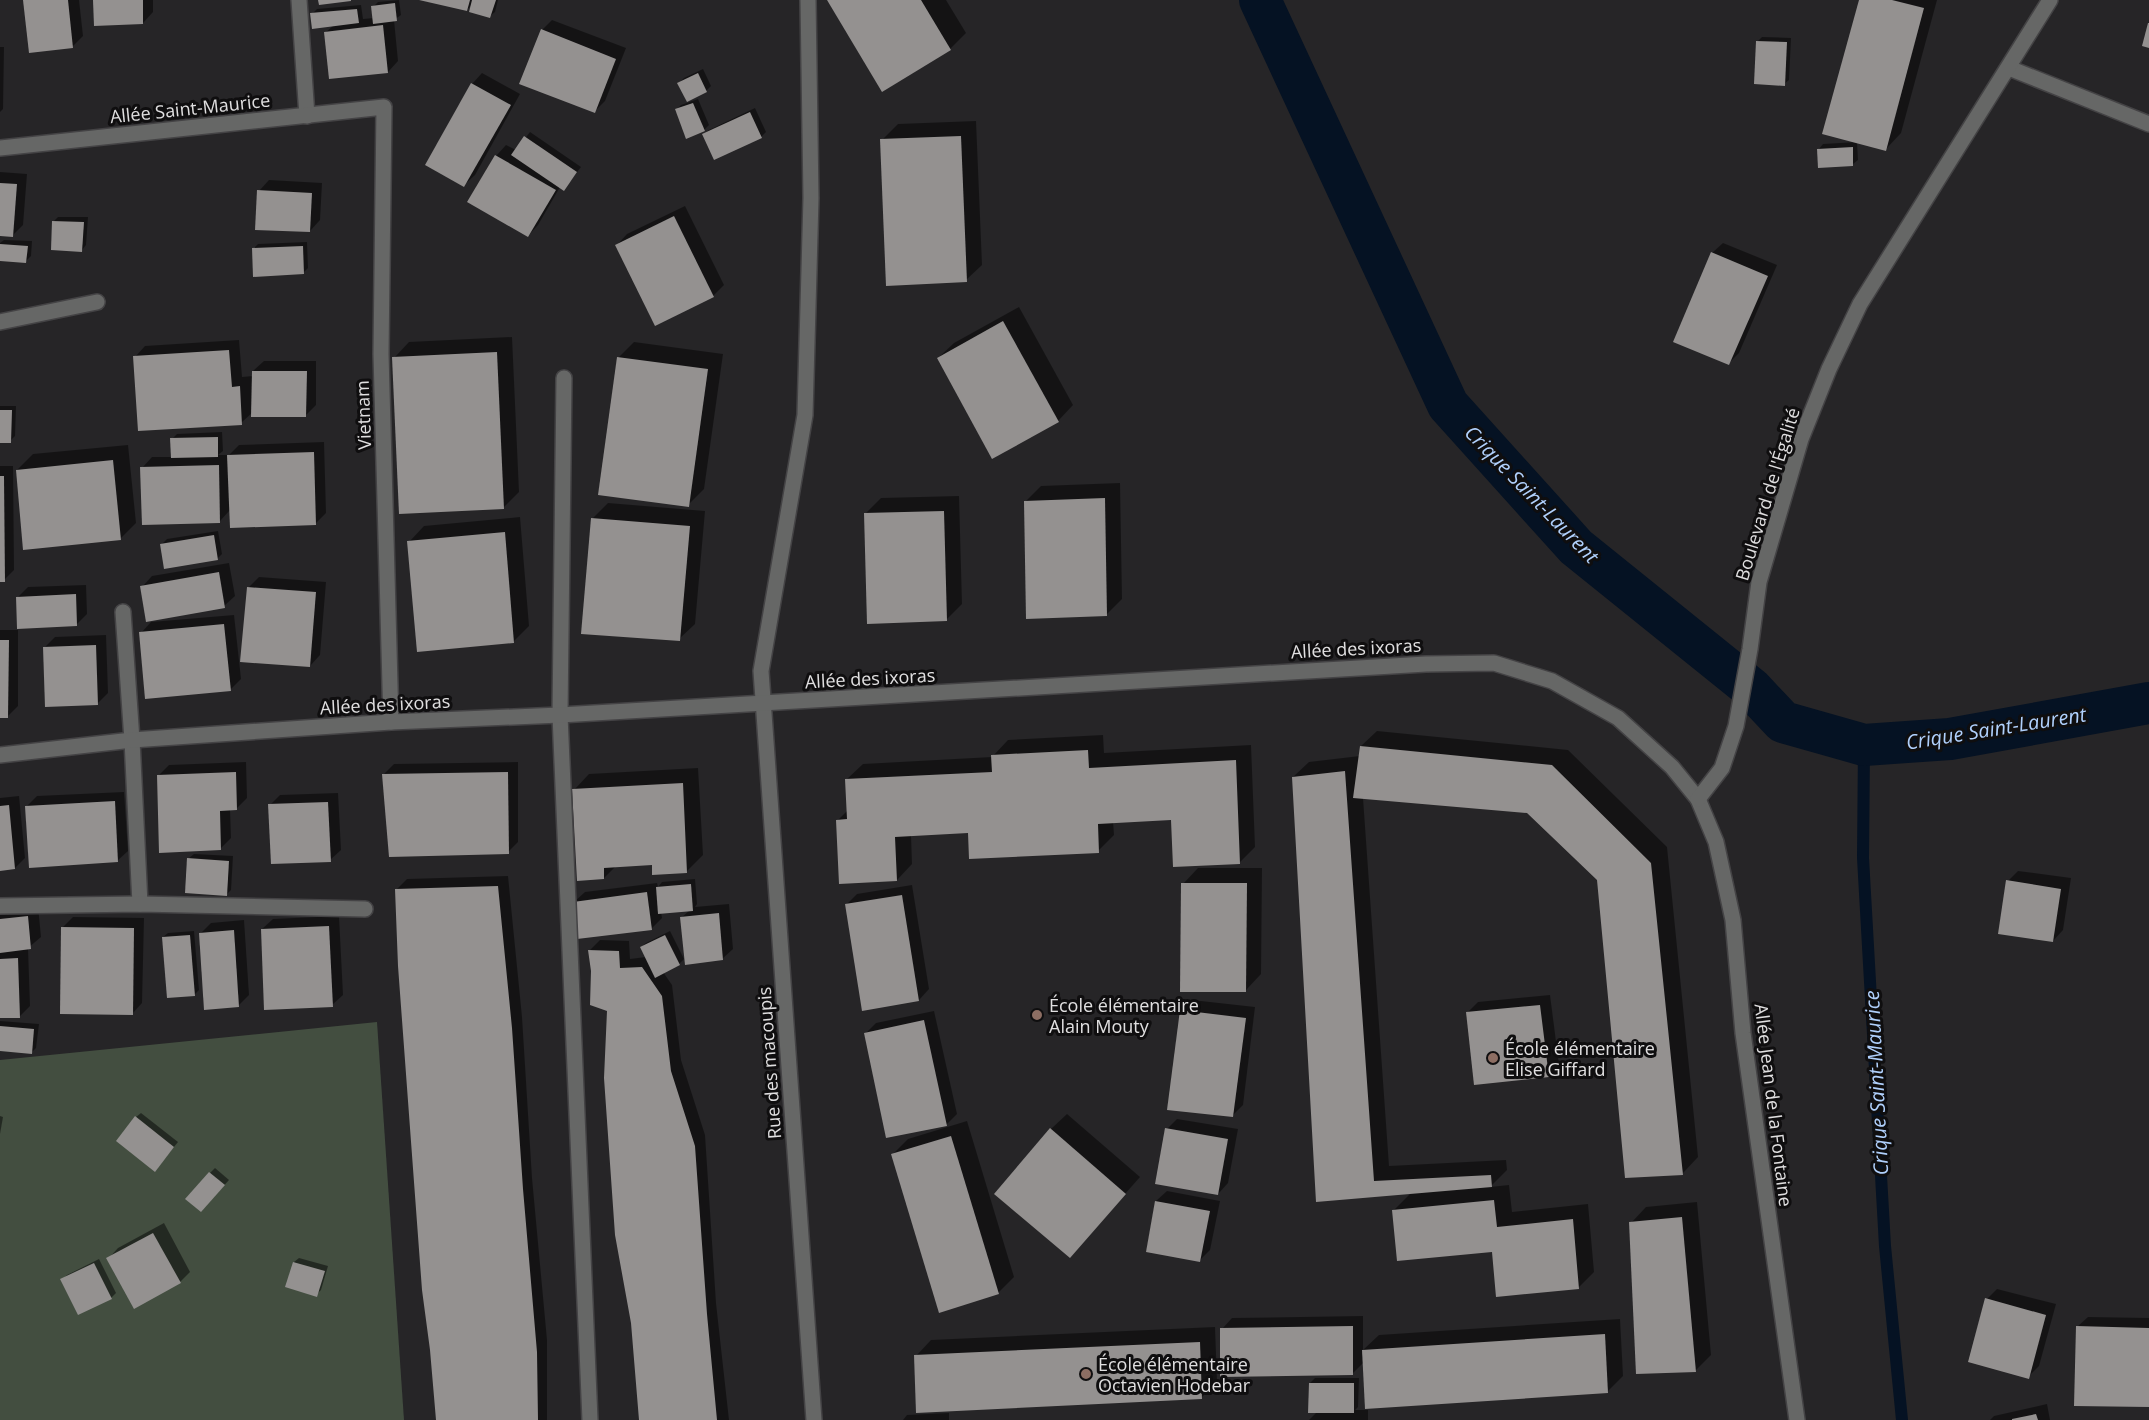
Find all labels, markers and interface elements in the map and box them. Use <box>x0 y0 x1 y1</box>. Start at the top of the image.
street label: Allée Saint-Maurice <box>109 88 271 128</box>
street label: Vietnam <box>350 380 376 450</box>
street label: Boulevard de l'Égalité <box>1729 404 1805 584</box>
water label: Crique Saint-Laurent <box>1459 419 1606 570</box>
street label: Allée des ixoras <box>1290 633 1422 663</box>
street label: Allée des ixoras <box>804 663 936 693</box>
street label: Allée des ixoras <box>319 689 451 719</box>
water label: Crique Saint-Laurent <box>1904 700 2089 756</box>
street label: Rue des macoupis <box>752 986 786 1140</box>
water label: Crique Saint-Maurice <box>1858 990 1894 1176</box>
place label: École élémentaire Alain Mouty <box>1049 993 1199 1038</box>
street label: Allée Jean de la Fontaine <box>1750 1002 1798 1208</box>
marker: École élémentaire Alain Mouty <box>1030 1008 1044 1022</box>
place label: École élémentaire Elise Giffard <box>1505 1036 1655 1081</box>
marker: École élémentaire Elise Giffard <box>1486 1051 1500 1065</box>
place label: École élémentaire Octavien Hodebar <box>1098 1352 1251 1397</box>
marker: École élémentaire Octavien Hodebar <box>1079 1367 1093 1381</box>

